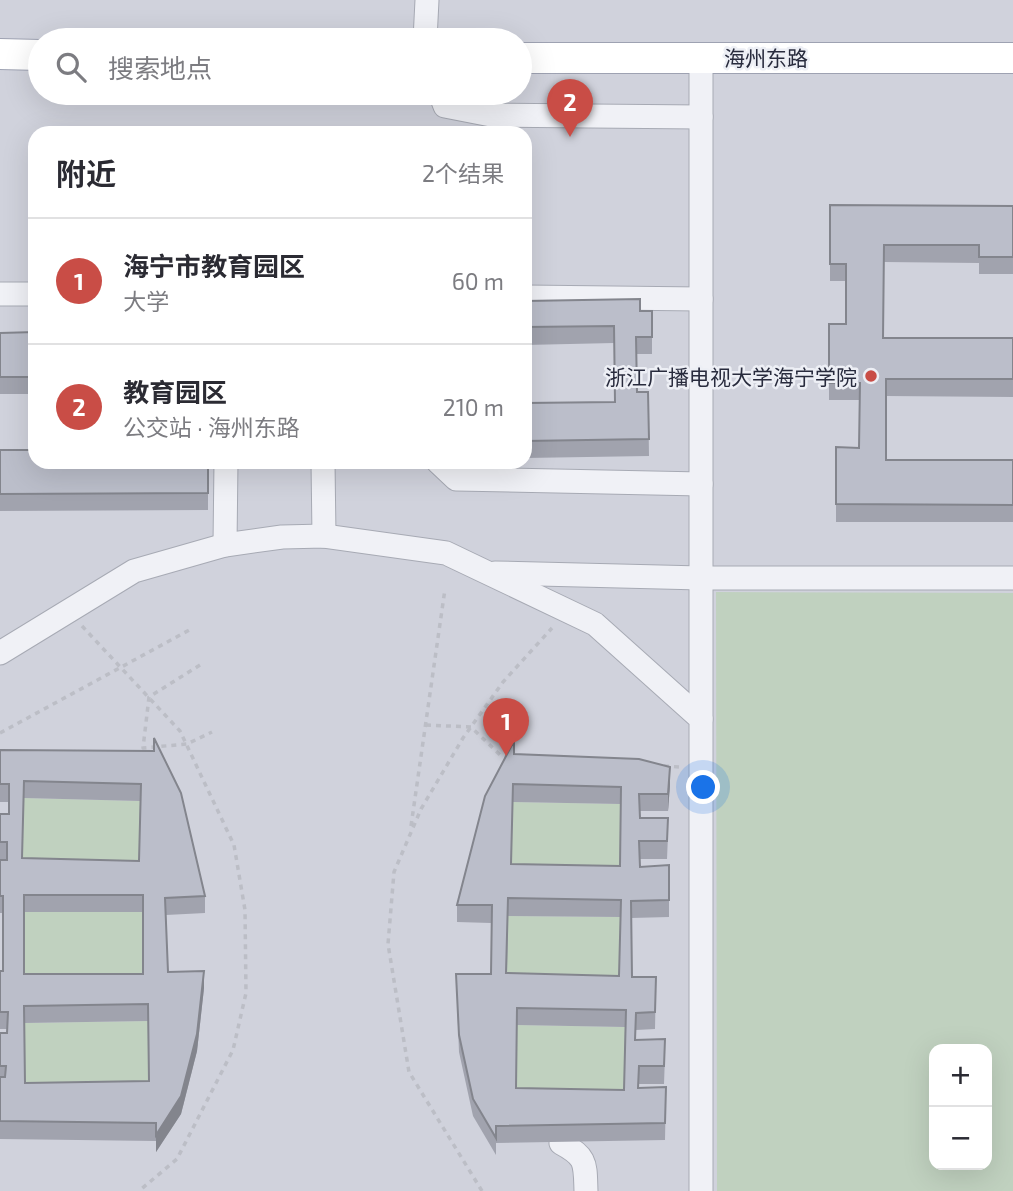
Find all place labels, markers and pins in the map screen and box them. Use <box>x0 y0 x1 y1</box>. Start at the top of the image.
pin: 2 <box>547 79 593 137</box>
place label: 浙江广播电视大学海宁学院 <box>605 364 857 389</box>
marker: 浙江广播电视大学海宁学院 <box>863 368 879 384</box>
pin: 1 <box>483 698 529 756</box>

